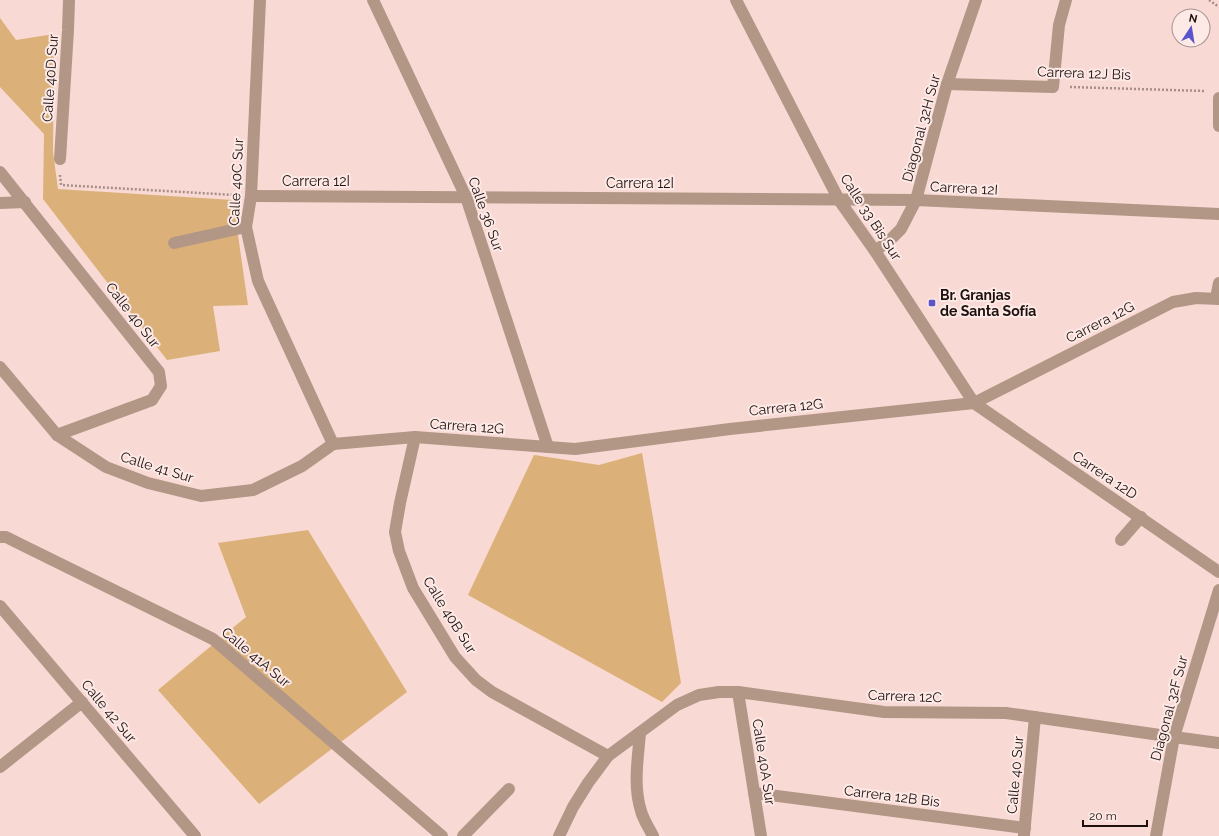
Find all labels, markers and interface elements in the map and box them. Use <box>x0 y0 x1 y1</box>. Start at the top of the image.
north arrow <box>1171 8 1211 48</box>
text: N <box>1188 11 1198 26</box>
street label: Calle 40D Sur <box>39 33 61 123</box>
street label: Carrera 12J Bis <box>1037 63 1131 83</box>
street label: Diagonal 32H Sur <box>899 72 943 184</box>
street label: Calle 40C Sur <box>226 138 246 226</box>
street label: Calle 33 Bis Sur <box>837 171 905 263</box>
street label: Carrera 12I <box>282 173 350 189</box>
street label: Calle 36 Sur <box>465 175 507 253</box>
street label: Carrera 12I <box>606 175 674 191</box>
street label: Carrera 12I <box>930 178 998 198</box>
street label: Calle 40 Sur <box>103 279 163 351</box>
place label: Br. Granjas de Santa Sofía <box>940 287 1036 319</box>
marker: Br. Granjas de Santa Sofía <box>927 298 937 308</box>
street label: Carrera 12G <box>1063 298 1137 346</box>
street label: Carrera 12G <box>748 395 824 419</box>
street label: Carrera 12G <box>429 415 505 437</box>
street label: Calle 41 Sur <box>119 448 196 486</box>
street label: Carrera 12D <box>1070 448 1140 502</box>
street label: Calle 40B Sur <box>420 574 480 656</box>
street label: Calle 41A Sur <box>218 624 294 690</box>
street label: Diagonal 32F Sur <box>1147 653 1191 762</box>
street label: Calle 42 Sur <box>78 676 140 746</box>
street label: Carrera 12C <box>868 687 943 705</box>
street label: Calle 40A Sur <box>749 718 779 806</box>
street label: Calle 40 Sur <box>1004 735 1026 815</box>
street label: Carrera 12B Bis <box>843 782 941 810</box>
scale bar <box>1083 802 1147 828</box>
text: 20 m <box>1089 809 1117 823</box>

